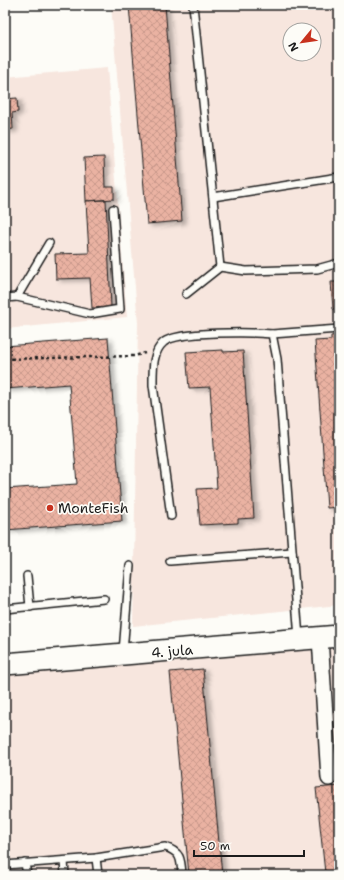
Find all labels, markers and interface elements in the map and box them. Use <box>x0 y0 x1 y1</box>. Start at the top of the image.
north arrow <box>282 22 322 62</box>
text: N <box>285 39 302 54</box>
place label: MonteFish <box>58 499 128 517</box>
marker: MonteFish <box>45 503 55 513</box>
street label: 4. jula <box>150 640 194 662</box>
scale bar <box>194 832 304 858</box>
text: 50 m <box>200 838 230 854</box>

